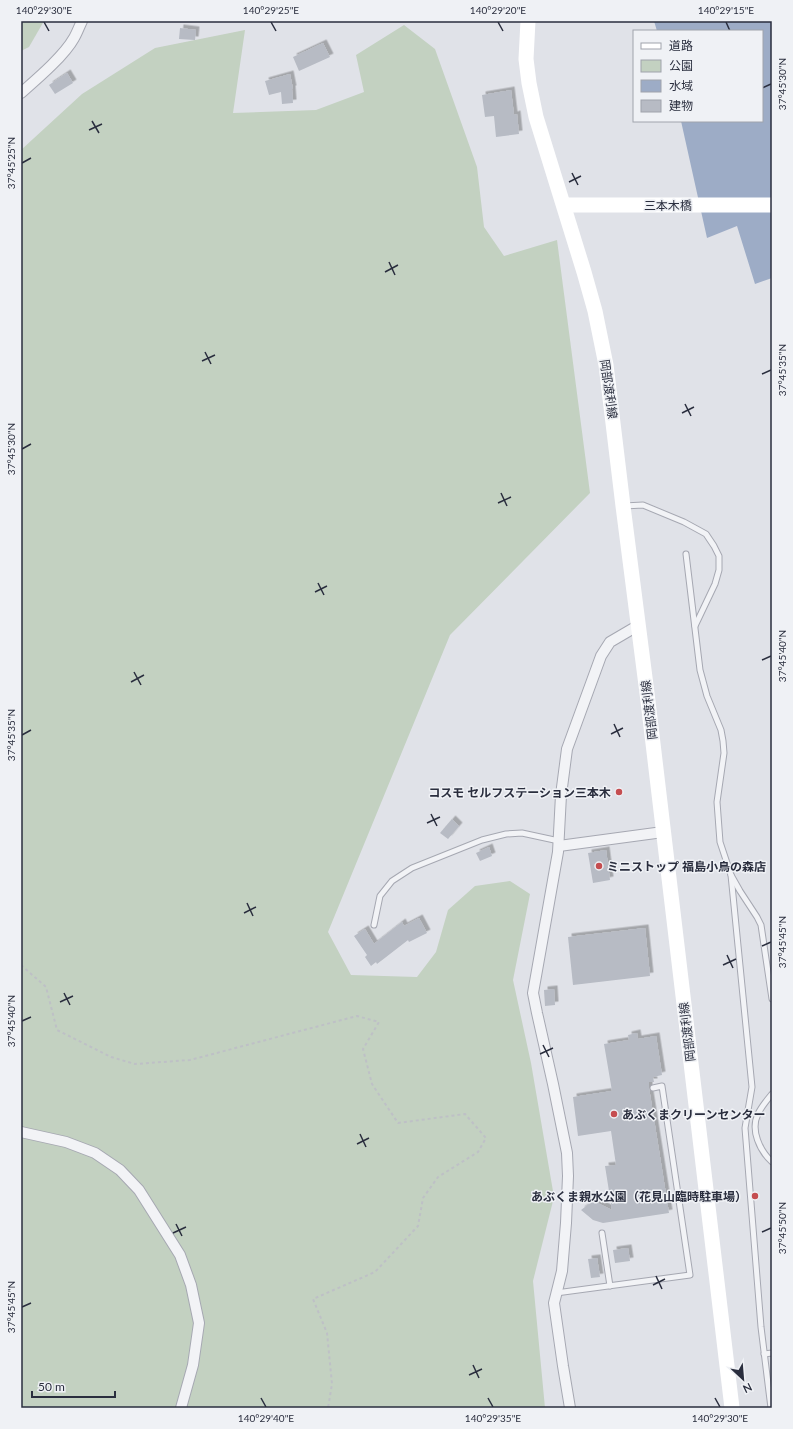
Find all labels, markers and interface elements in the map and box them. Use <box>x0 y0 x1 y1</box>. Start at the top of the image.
text: 140°29'30"E <box>16 4 72 16</box>
text: 140°29'25"E <box>243 4 299 16</box>
text: 140°29'20"E <box>470 4 526 16</box>
text: 140°29'15"E <box>698 4 754 16</box>
legend <box>633 30 763 122</box>
text: 道路 <box>669 38 693 53</box>
text: 公園 <box>669 58 693 73</box>
text: 37°45'30"N <box>776 58 788 110</box>
text: 水域 <box>669 78 693 93</box>
text: 建物 <box>669 98 693 113</box>
text: 37°45'25"N <box>5 137 17 189</box>
street label: 三本木橋 <box>644 198 692 213</box>
text: 37°45'35"N <box>776 344 788 396</box>
street label: 岡部渡利線 <box>597 358 621 420</box>
text: 37°45'30"N <box>5 423 17 475</box>
text: 37°45'40"N <box>776 630 788 682</box>
street label: 岡部渡利線 <box>638 679 660 741</box>
text: 37°45'35"N <box>5 709 17 761</box>
place label: コスモ セルフステーション三本木 <box>428 785 611 800</box>
marker: コスモ セルフステーション三本木 <box>614 787 624 797</box>
place label: ミニストップ 福島小鳥の森店 <box>607 859 766 874</box>
marker: ミニストップ 福島小鳥の森店 <box>594 861 604 871</box>
text: 37°45'45"N <box>776 916 788 968</box>
text: 37°45'40"N <box>5 995 17 1047</box>
street label: 岡部渡利線 <box>676 1001 698 1063</box>
place label: あぶくまクリーンセンター <box>622 1107 765 1122</box>
marker: あぶくまクリーンセンター <box>609 1109 619 1119</box>
place label: あぶくま親水公園（花見山臨時駐車場） <box>531 1189 747 1204</box>
marker: あぶくま親水公園（花見山臨時駐車場） <box>750 1191 760 1201</box>
text: 37°45'50"N <box>776 1202 788 1254</box>
text: 37°45'45"N <box>5 1281 17 1333</box>
north arrow <box>723 1359 763 1399</box>
scale bar <box>32 1373 115 1399</box>
text: 50 m <box>38 1379 65 1394</box>
text: N <box>741 1381 754 1396</box>
text: 140°29'40"E <box>238 1412 294 1424</box>
text: 140°29'35"E <box>465 1412 521 1424</box>
text: 140°29'30"E <box>692 1412 748 1424</box>

